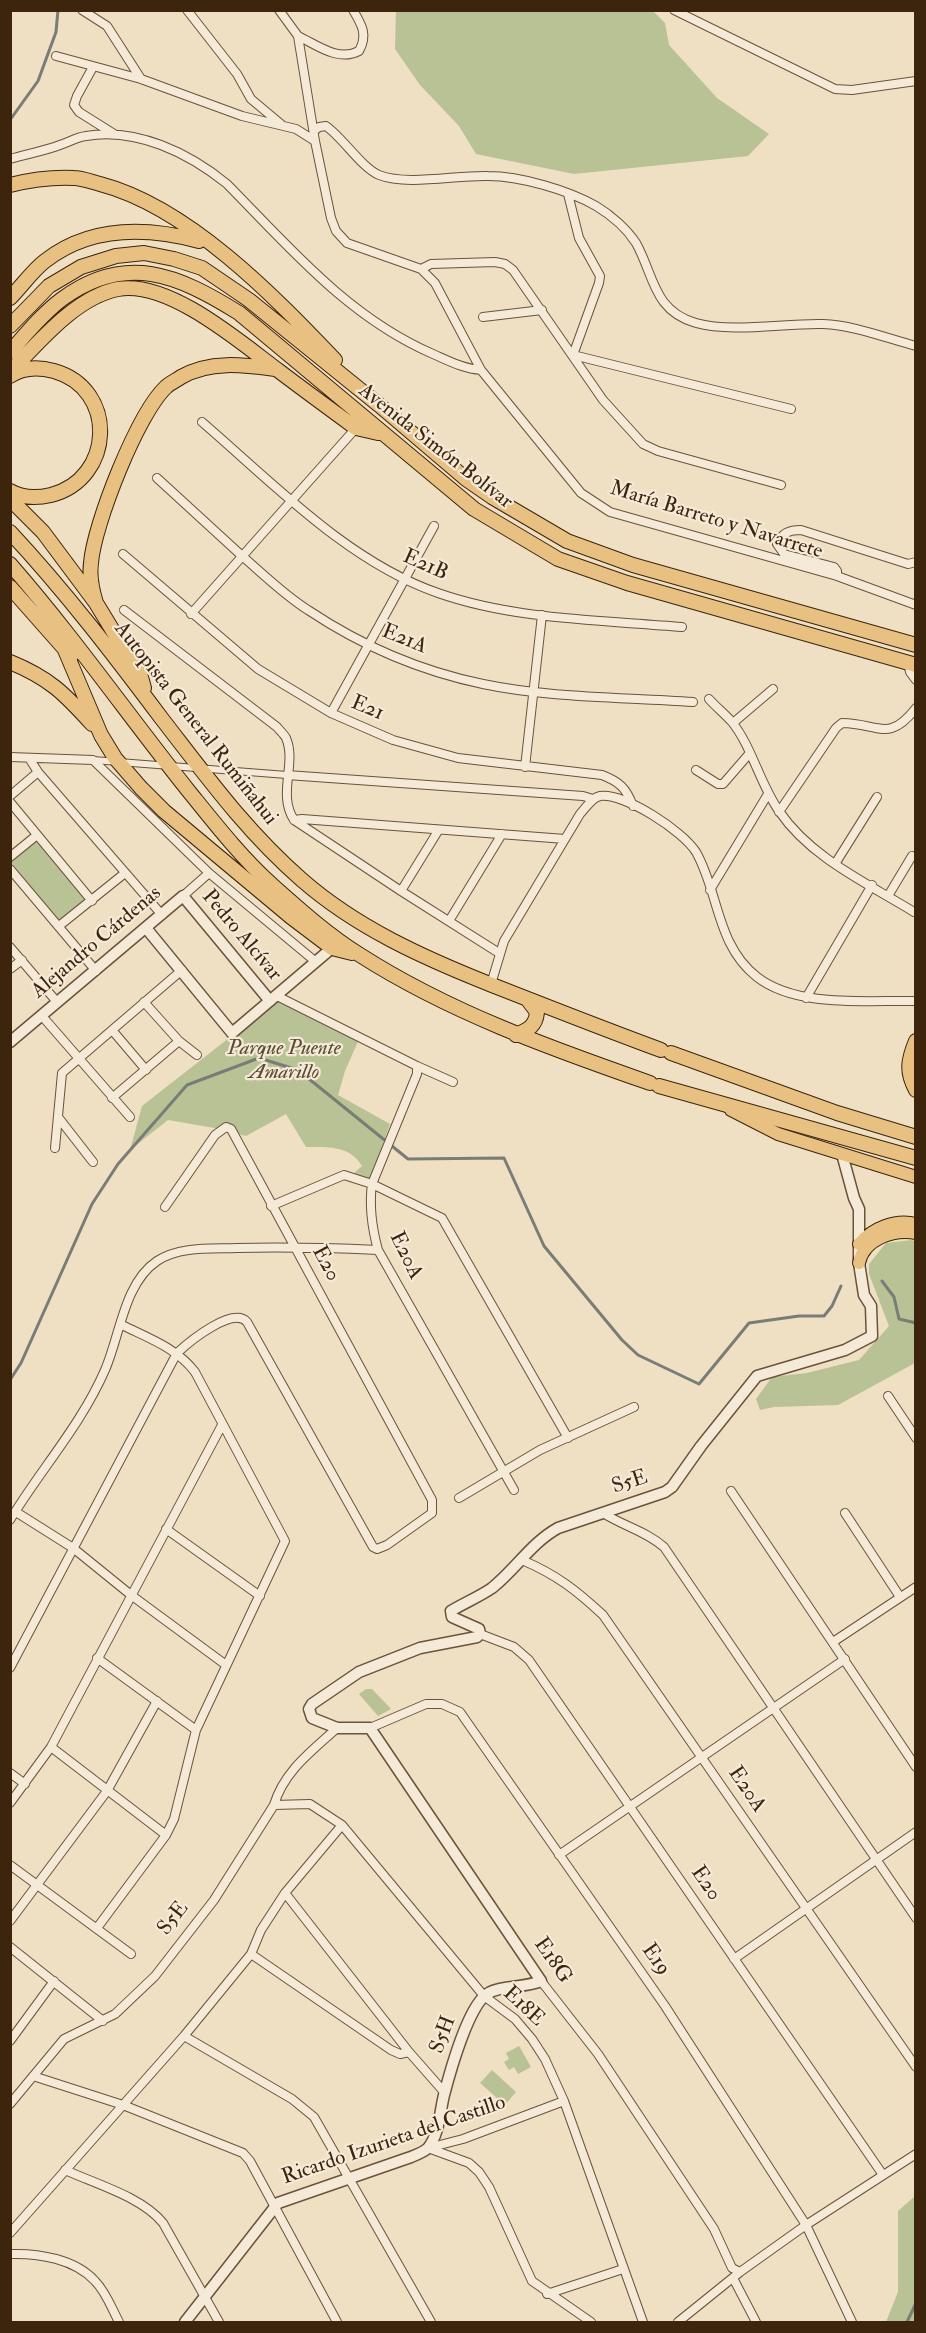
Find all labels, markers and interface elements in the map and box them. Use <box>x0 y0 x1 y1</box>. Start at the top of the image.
street label: Avenida Simón Bolívar <box>353 379 517 515</box>
street label: María Barreto y Navarrete <box>607 477 825 565</box>
street label: E21B <box>398 545 452 587</box>
street label: Autopista General Rumiñahui <box>108 617 282 831</box>
street label: E21A <box>378 620 430 660</box>
street label: E21 <box>347 691 387 727</box>
street label: Alejandro Cárdenas <box>27 881 167 1005</box>
street label: Pedro Alcívar <box>196 885 286 987</box>
park label: Parque Puente Amarillo <box>227 1036 341 1086</box>
street label: E20A <box>383 1228 427 1284</box>
street label: E20 <box>305 1242 345 1286</box>
street label: S5E <box>609 1465 651 1501</box>
street label: E20A <box>722 1762 770 1818</box>
street label: E20 <box>684 1862 726 1906</box>
street label: S5E <box>153 1897 195 1941</box>
street label: E18G <box>527 1933 577 1989</box>
street label: E19 <box>635 1939 675 1981</box>
street label: E18E <box>497 1982 549 2032</box>
street label: S5H <box>425 2013 463 2057</box>
street label: Ricardo Izurieta del Castillo <box>279 2091 509 2191</box>

